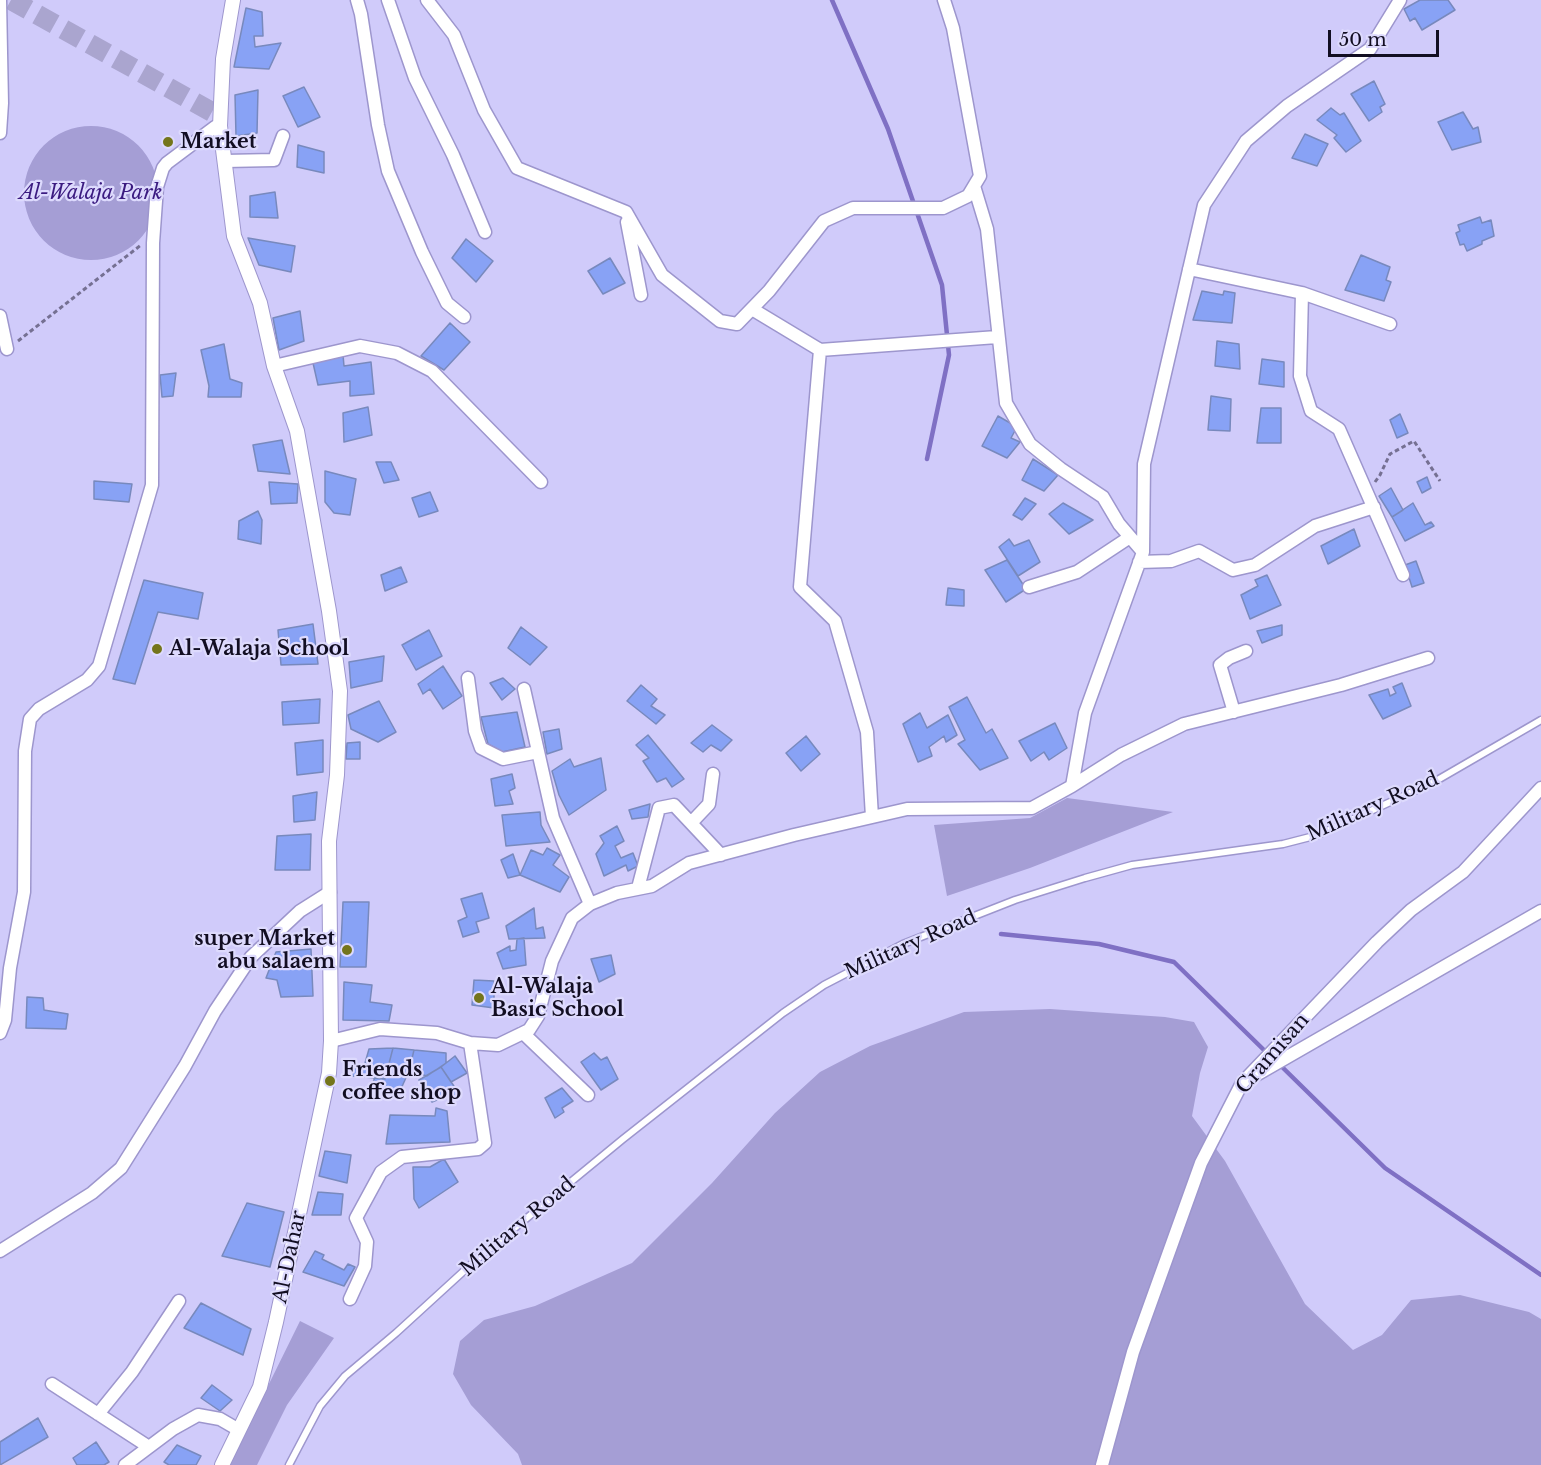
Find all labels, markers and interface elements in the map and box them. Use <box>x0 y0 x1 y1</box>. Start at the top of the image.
scale bar <box>1331 18 1442 56</box>
text: 50 m <box>1339 29 1387 51</box>
place label: Market <box>180 130 256 154</box>
marker: Market <box>161 135 175 149</box>
park label: Al-Walaja Park <box>19 181 163 205</box>
place label: Al-Walaja School <box>169 637 349 661</box>
marker: Al-Walaja School <box>150 642 164 656</box>
street label: Military Road <box>1303 767 1443 847</box>
street label: Military Road <box>841 905 981 985</box>
place label: super Market abu salaem <box>194 927 335 974</box>
marker: super Market abu salaem <box>340 943 354 957</box>
place label: Al-Walaja Basic School <box>491 975 624 1022</box>
marker: Al-Walaja Basic School <box>472 991 486 1005</box>
street label: Cramisan <box>1232 1009 1314 1099</box>
place label: Friends coffee shop <box>342 1058 461 1105</box>
marker: Friends coffee shop <box>323 1074 337 1088</box>
street label: Military Road <box>456 1172 580 1282</box>
street label: Al-Dahar <box>268 1209 312 1305</box>

